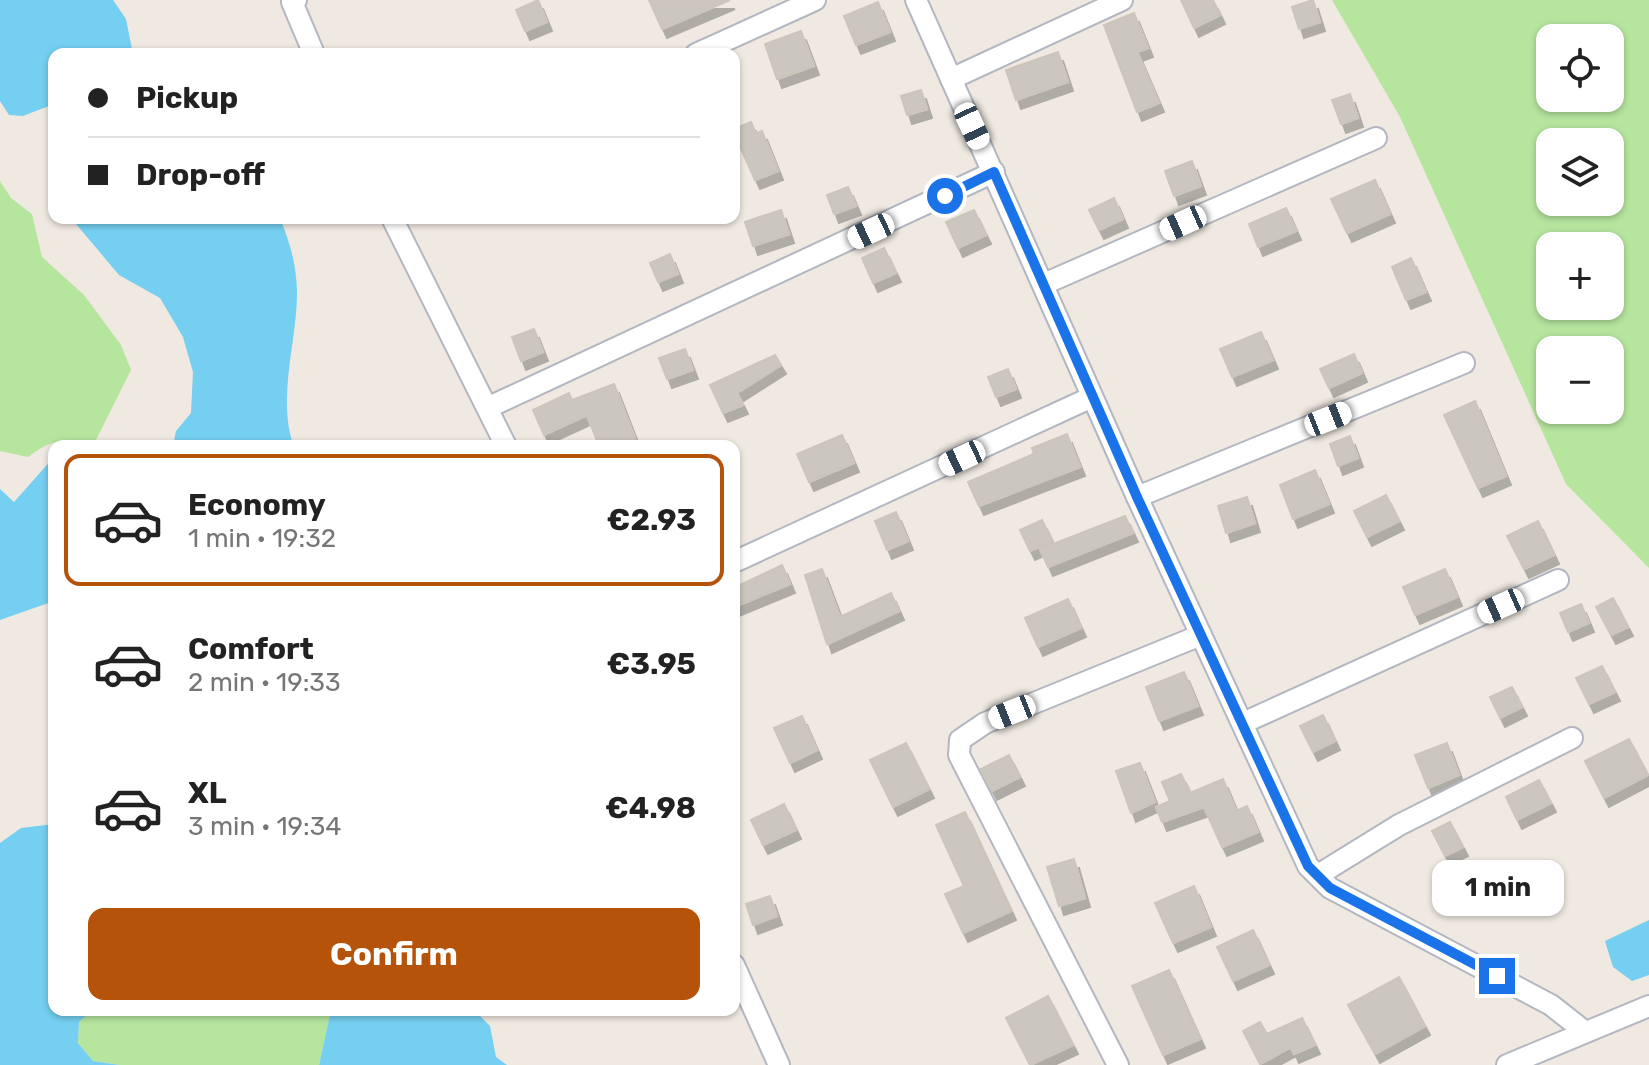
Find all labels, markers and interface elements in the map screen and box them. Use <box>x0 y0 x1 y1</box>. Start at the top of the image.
map controls <box>1536 24 1624 424</box>
button: locate <box>1536 24 1624 112</box>
text: Pickup <box>136 80 238 116</box>
car <box>951 99 993 153</box>
button: layers <box>1536 128 1624 216</box>
text: Drop-off <box>136 157 265 193</box>
route start <box>927 178 963 214</box>
car <box>1156 202 1210 244</box>
car <box>844 210 898 252</box>
button: + <box>1536 232 1624 320</box>
button: − <box>1536 336 1624 424</box>
car <box>1301 399 1355 439</box>
car <box>935 437 989 479</box>
icon: car <box>92 484 164 556</box>
text: Economy <box>188 487 326 523</box>
text: €2.93 <box>607 502 696 538</box>
text: 1 min · 19:32 <box>188 523 336 554</box>
car <box>1474 585 1528 627</box>
icon: car <box>92 628 164 700</box>
text: Comfort <box>188 631 314 667</box>
text: €3.95 <box>607 646 696 682</box>
text: 2 min · 19:33 <box>188 667 341 698</box>
car <box>985 692 1039 732</box>
icon: car <box>92 772 164 844</box>
text: XL <box>188 775 227 811</box>
text: €4.98 <box>605 790 696 826</box>
text: 3 min · 19:34 <box>188 811 341 842</box>
callout: 1 min <box>1431 860 1563 916</box>
text: 1 min <box>1465 872 1531 903</box>
button: Confirm <box>88 908 700 1000</box>
route end <box>1479 958 1515 994</box>

